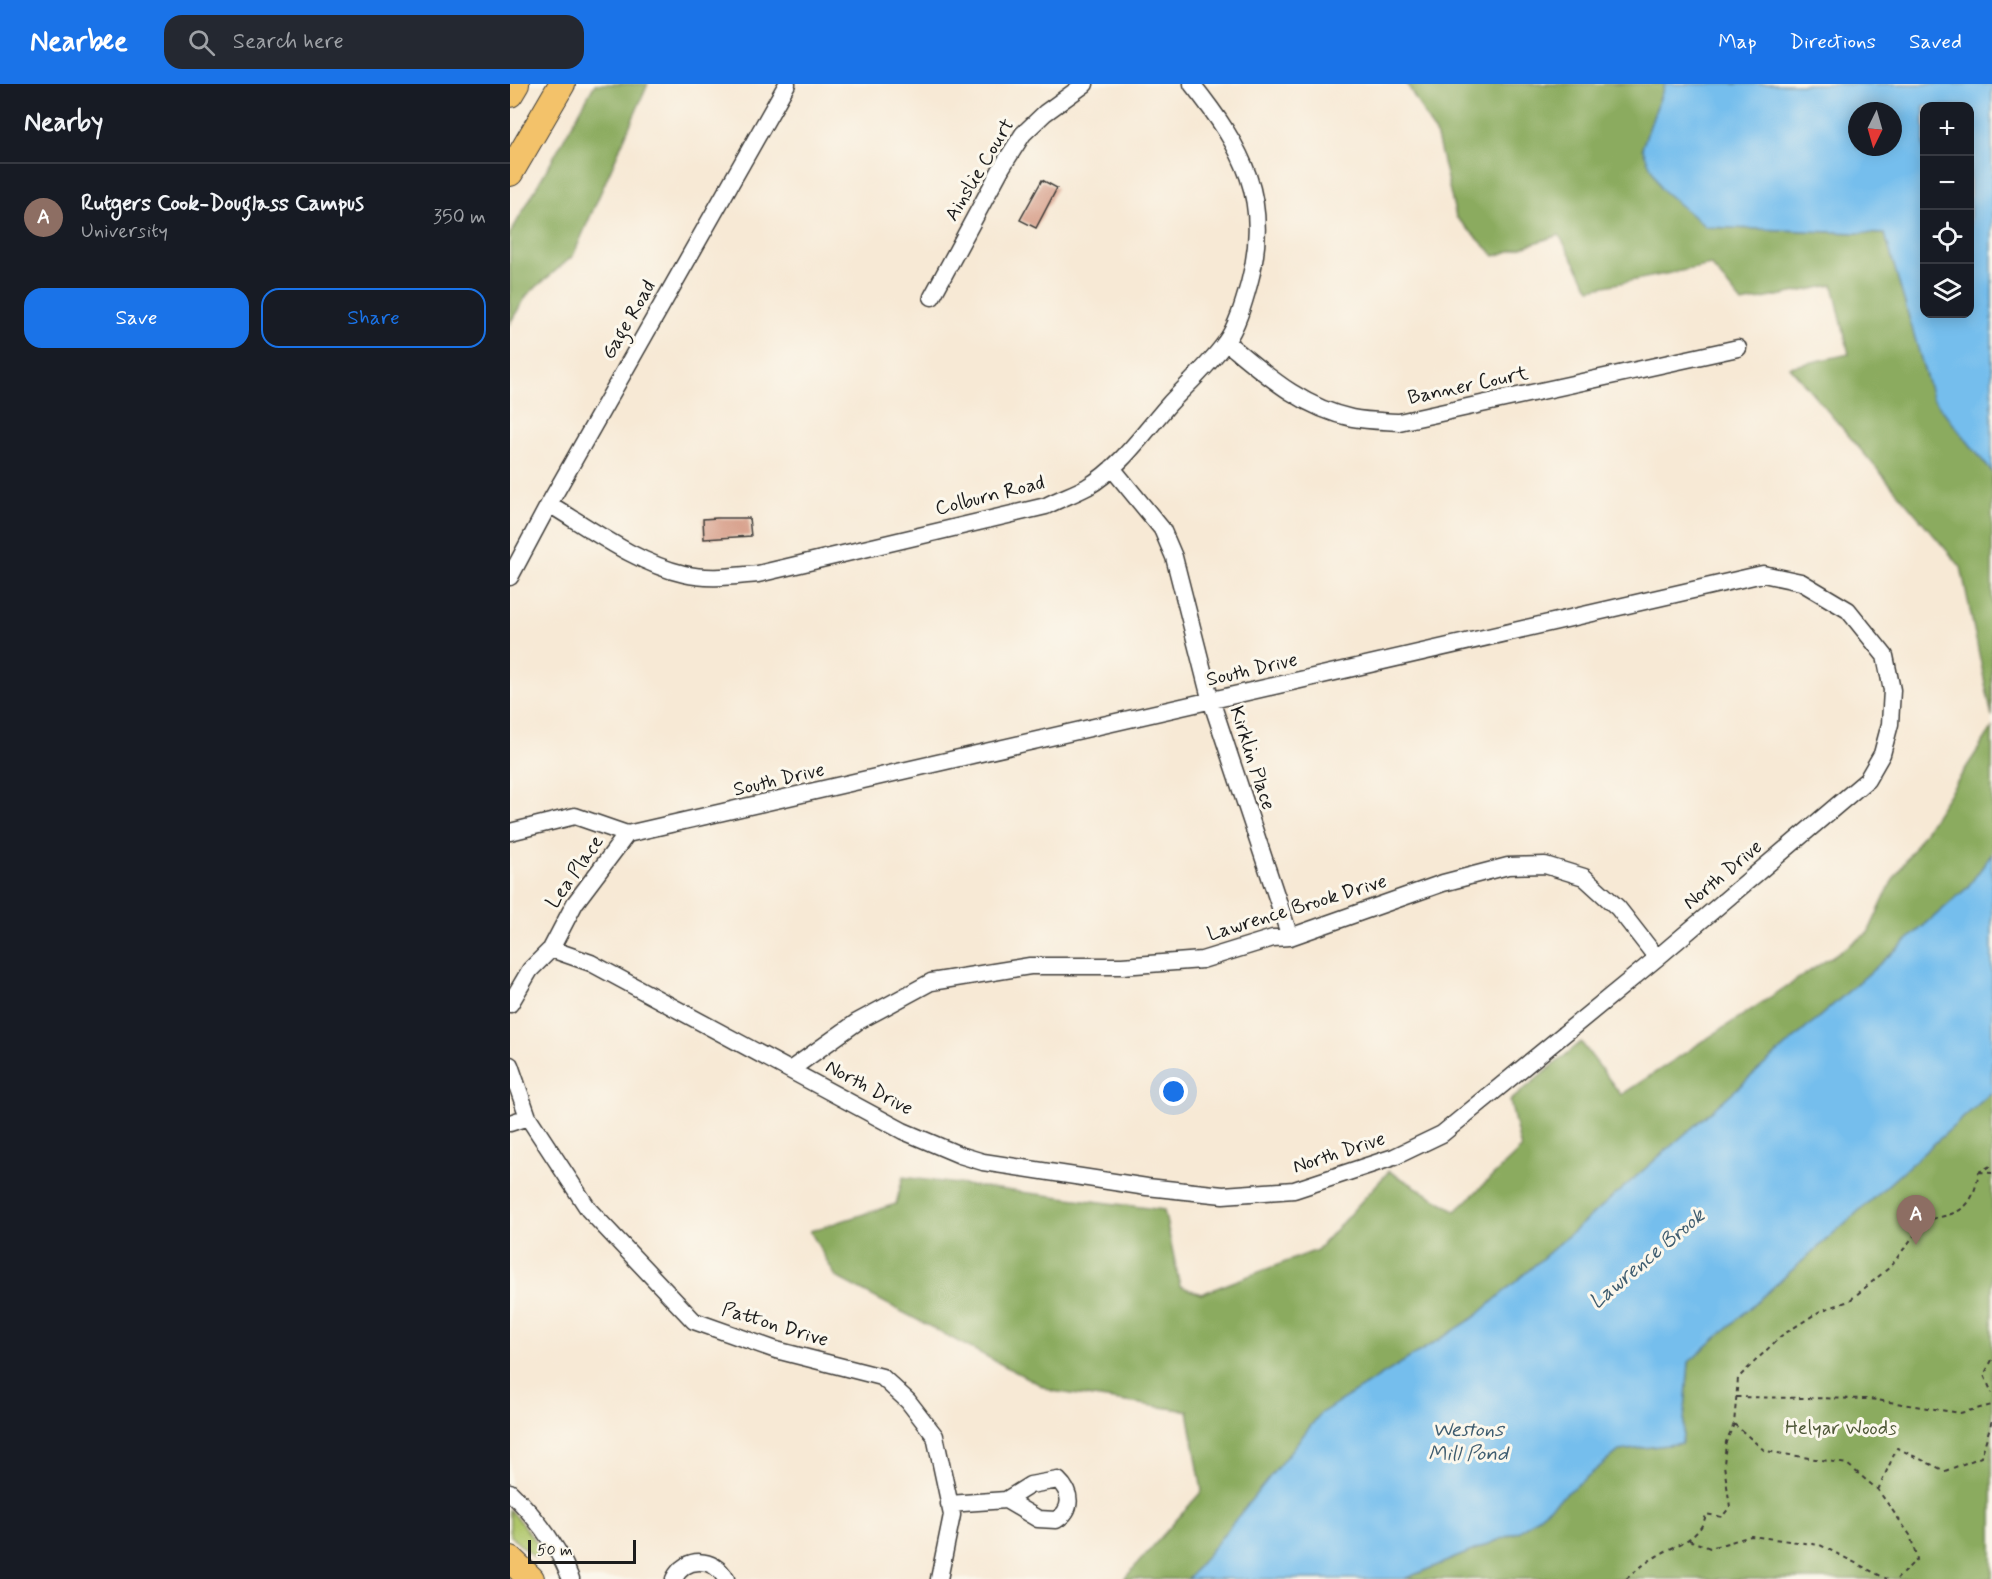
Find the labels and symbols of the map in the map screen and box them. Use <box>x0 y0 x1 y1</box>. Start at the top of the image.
north arrow <box>1848 102 1902 156</box>
street label: Ainslie Court <box>939 114 1021 226</box>
street label: Gage Road <box>595 275 664 366</box>
street label: Banner Court <box>1405 360 1531 412</box>
street label: Colburn Road <box>933 469 1047 523</box>
street label: South Drive <box>1204 646 1300 694</box>
street label: Kirklin Place <box>1222 703 1282 813</box>
street label: South Drive <box>731 756 827 804</box>
street label: Lea Place <box>540 830 610 914</box>
street label: North Drive <box>1678 834 1768 916</box>
street label: Lawrence Brook Drive <box>1204 868 1390 948</box>
street label: North Drive <box>820 1054 918 1122</box>
your location <box>1159 1077 1188 1106</box>
street label: North Drive <box>1289 1125 1389 1181</box>
pin: A <box>1896 1196 1936 1245</box>
water label: Lawrence Brook <box>1583 1202 1712 1316</box>
street label: Patton Drive <box>718 1296 832 1354</box>
park label: Helyar Woods <box>1785 1415 1897 1442</box>
water label: Westons Mill Pond <box>1428 1416 1510 1468</box>
scale bar <box>528 1537 636 1564</box>

